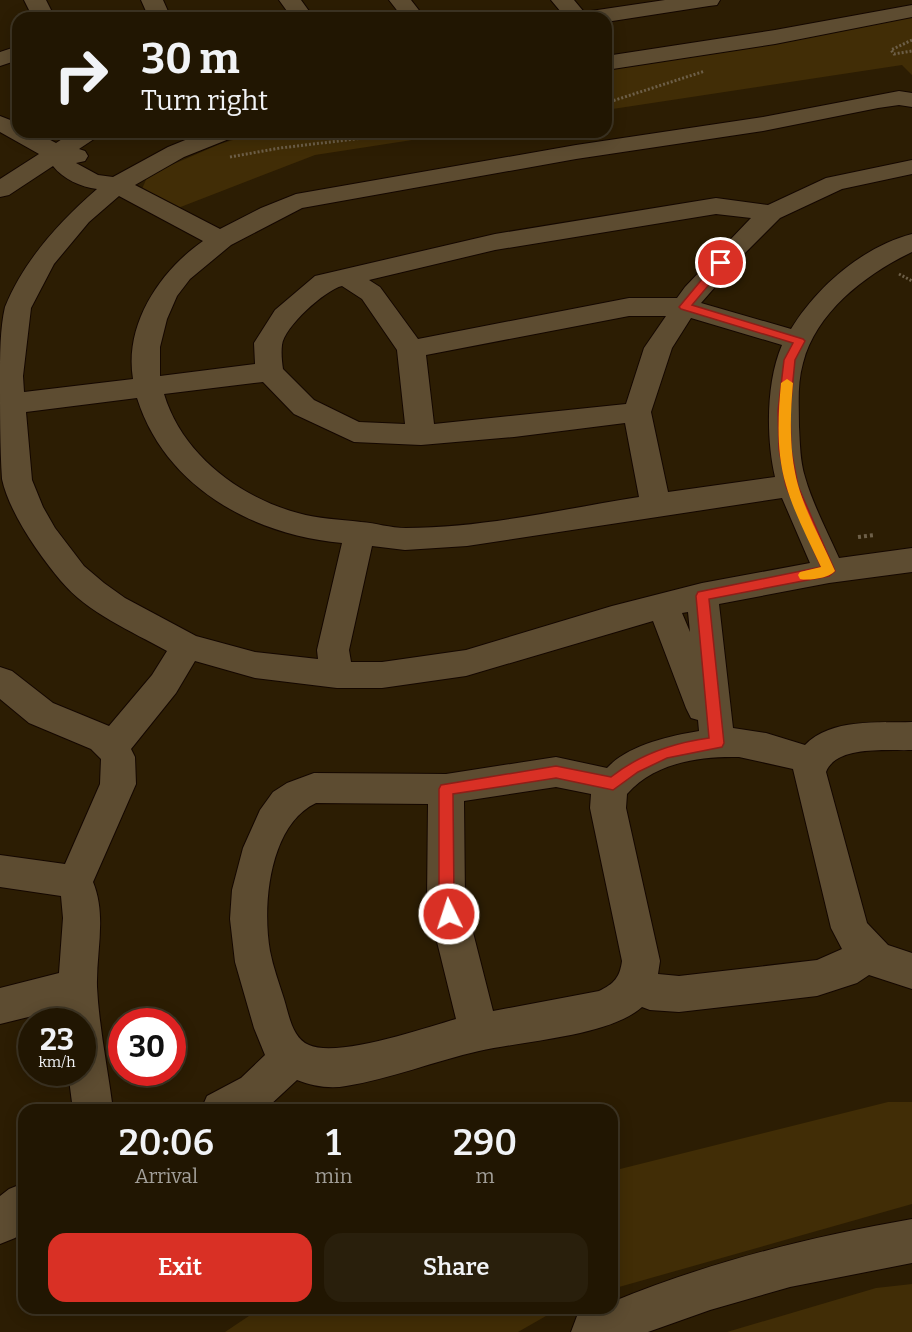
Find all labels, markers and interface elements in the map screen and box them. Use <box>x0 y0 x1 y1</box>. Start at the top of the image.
text: 30 m <box>141 34 240 84</box>
icon: right <box>42 36 120 114</box>
text: Turn right <box>141 85 268 117</box>
pin <box>695 237 746 288</box>
icon: arrive <box>704 246 737 279</box>
position arrow <box>417 882 481 946</box>
speed limit sign: 30 <box>108 1008 186 1086</box>
text: 23 <box>40 1022 74 1058</box>
text: km/h <box>38 1053 76 1071</box>
text: 20:06 <box>119 1121 214 1165</box>
text: 1 <box>326 1121 341 1165</box>
text: 290 <box>453 1121 517 1165</box>
text: Arrival <box>135 1164 198 1188</box>
text: min <box>315 1164 352 1188</box>
text: m <box>476 1164 495 1188</box>
button: Exit <box>48 1233 312 1302</box>
button: Share <box>324 1233 588 1302</box>

